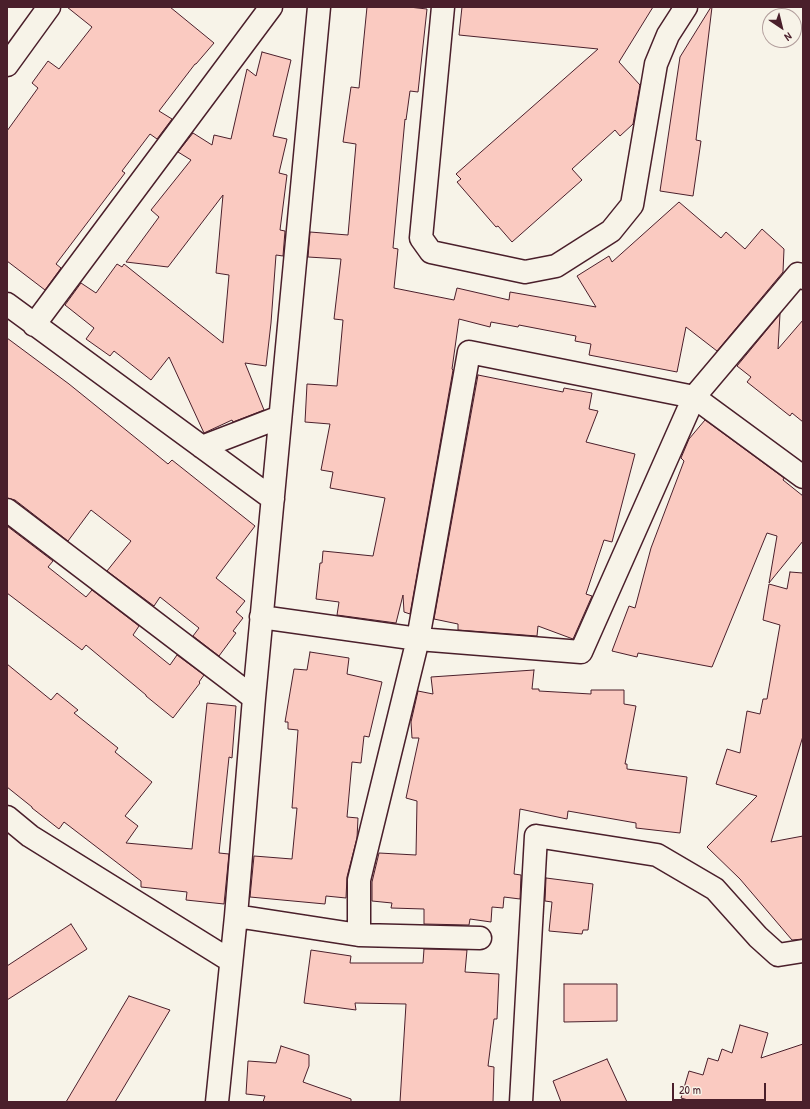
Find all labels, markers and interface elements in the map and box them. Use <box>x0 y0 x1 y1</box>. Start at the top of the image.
north arrow <box>762 8 802 48</box>
text: N <box>782 30 795 44</box>
scale bar <box>674 1075 768 1101</box>
text: 20 m <box>679 1081 701 1098</box>

